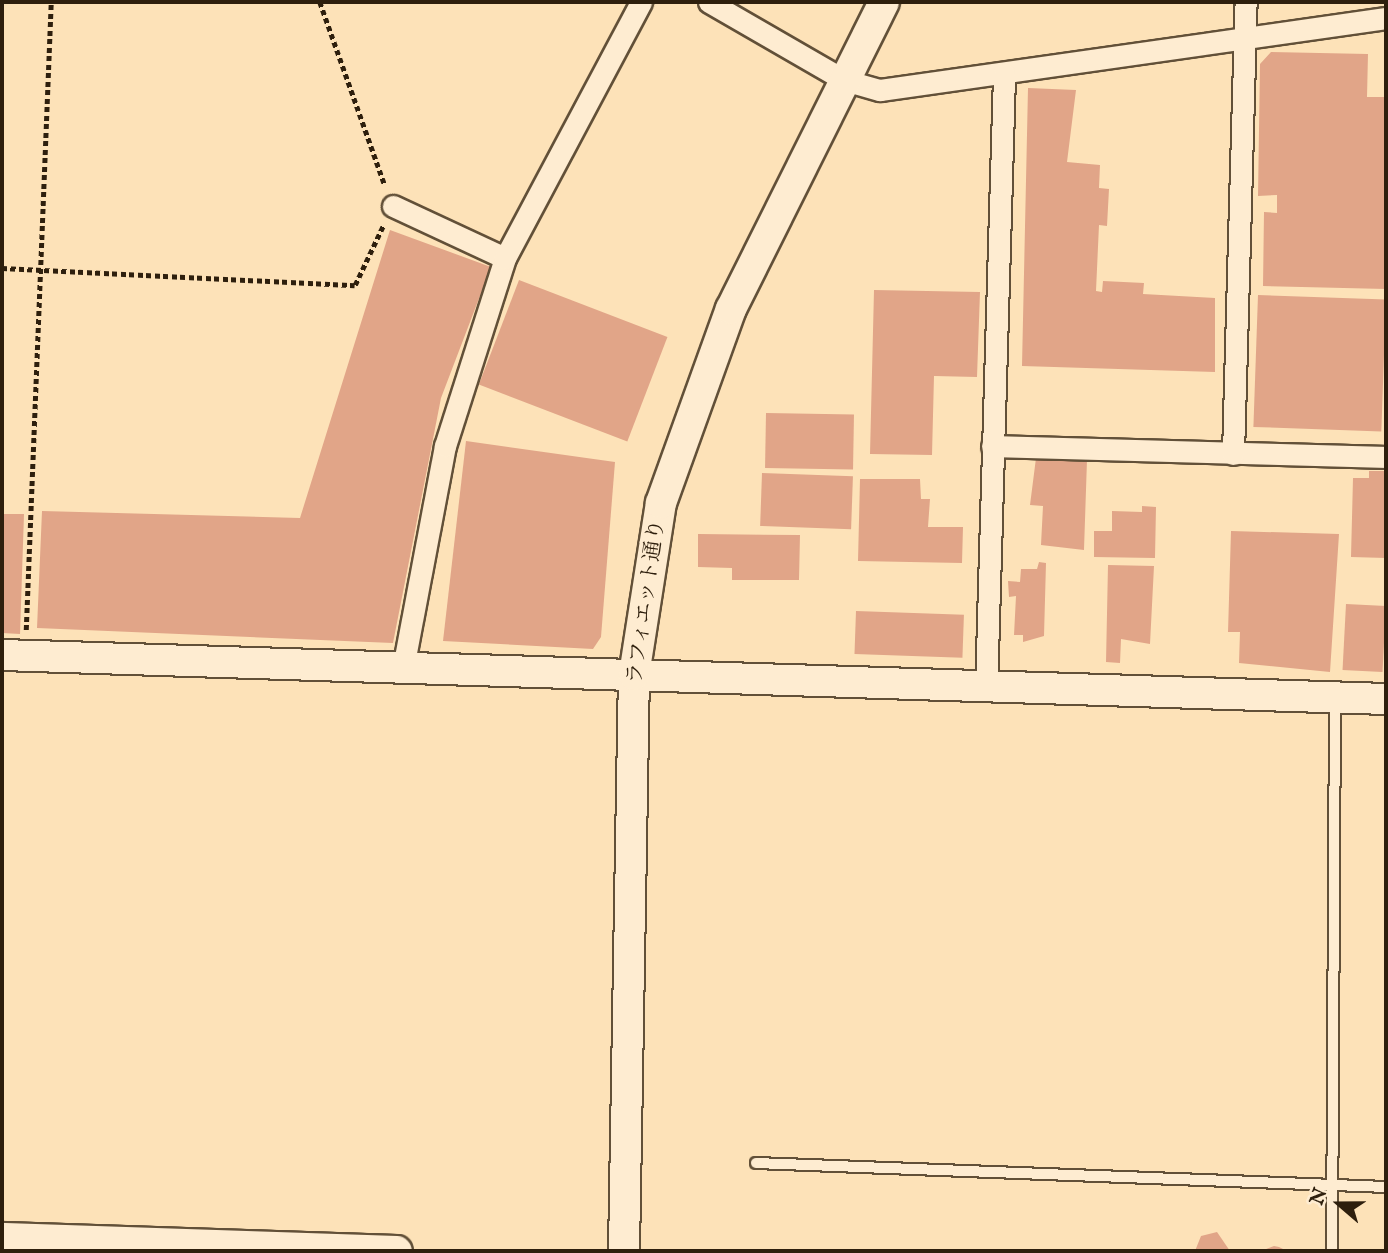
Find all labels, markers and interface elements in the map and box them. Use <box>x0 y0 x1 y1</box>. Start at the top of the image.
street label: ラフィエット通り <box>623 517 671 687</box>
north arrow <box>1304 1169 1374 1239</box>
text: N <box>1305 1185 1333 1209</box>

